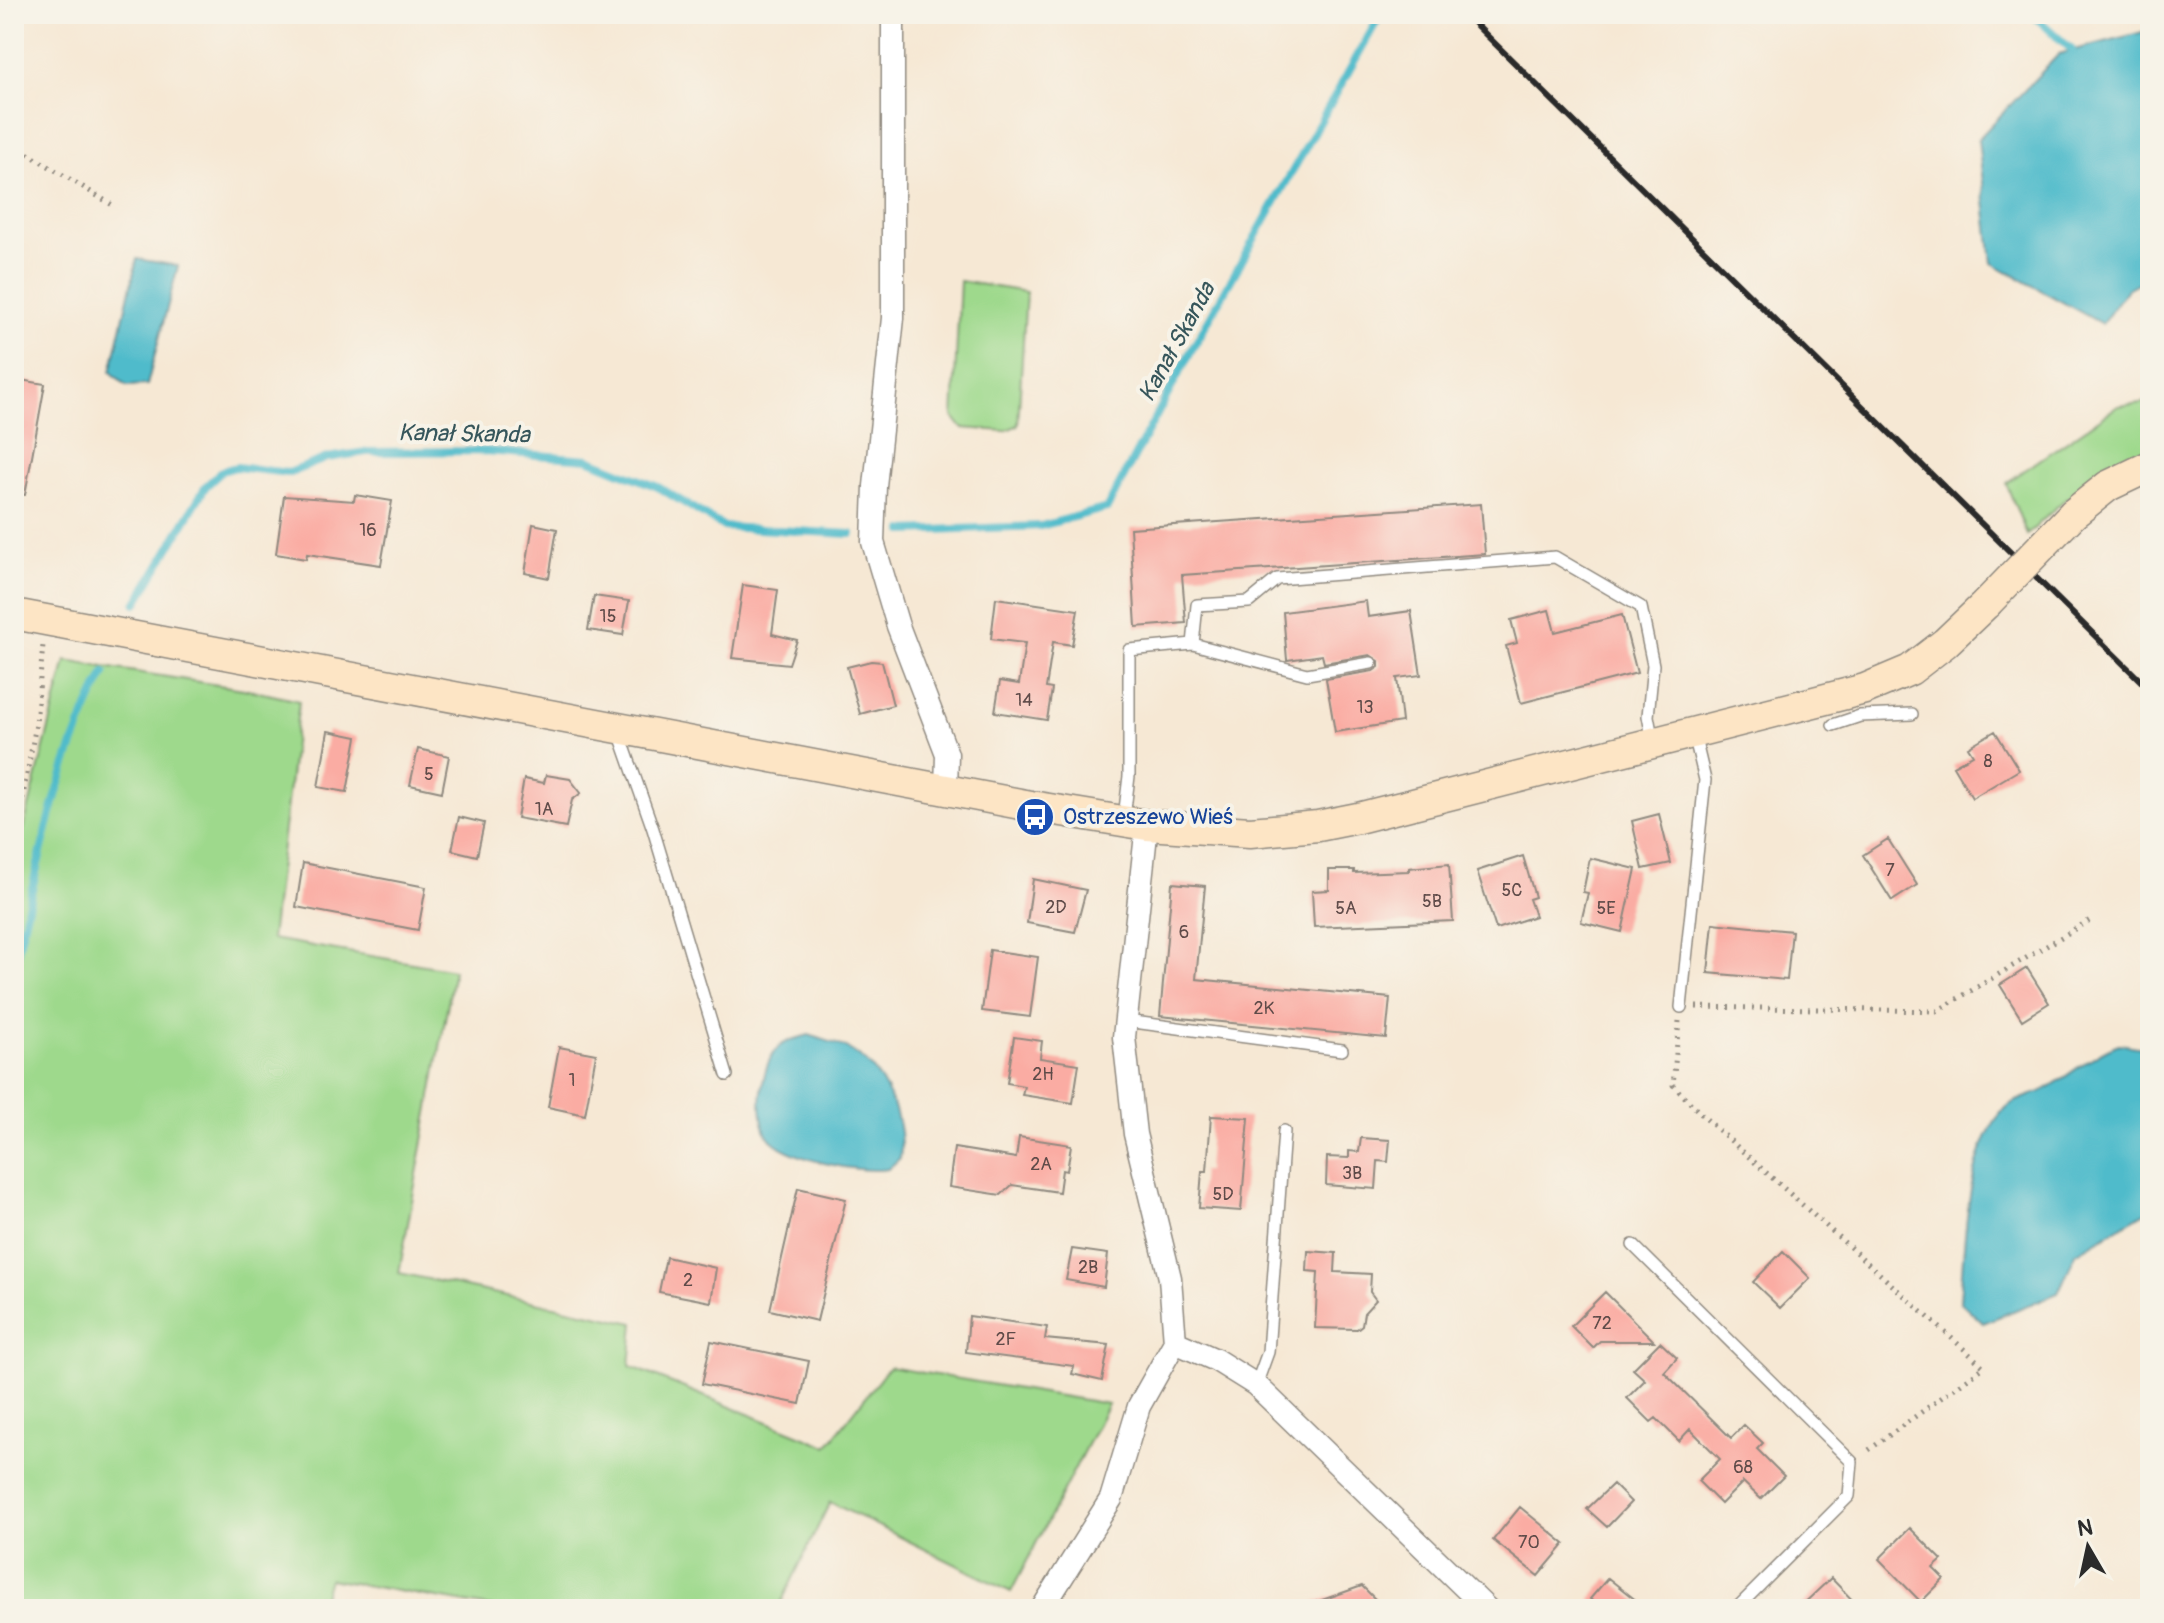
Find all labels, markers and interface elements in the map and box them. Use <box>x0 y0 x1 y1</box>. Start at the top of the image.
water label: Kanał Skanda <box>1132 276 1223 407</box>
water label: Kanał Skanda <box>398 418 532 450</box>
house number: 16 <box>359 519 377 542</box>
house number: 15 <box>600 605 616 628</box>
house number: 14 <box>1015 689 1033 712</box>
house number: 13 <box>1356 696 1374 719</box>
house number: 8 <box>1983 750 1993 773</box>
house number: 5 <box>424 763 434 786</box>
bus stop icon: Ostrzeszewo Wieś <box>1014 796 1056 838</box>
house number: 1A <box>535 798 554 821</box>
place label: Ostrzeszewo Wieś <box>1063 803 1233 831</box>
house number: 7 <box>1885 859 1895 882</box>
house number: 5C <box>1502 879 1522 902</box>
house number: 5B <box>1422 890 1442 913</box>
house number: 2D <box>1045 896 1067 919</box>
house number: 5A <box>1335 897 1357 920</box>
house number: 5E <box>1596 897 1616 920</box>
house number: 6 <box>1179 921 1189 944</box>
house number: 2K <box>1254 997 1275 1020</box>
house number: 2H <box>1032 1063 1054 1086</box>
house number: 1 <box>568 1069 576 1092</box>
house number: 2A <box>1030 1153 1052 1176</box>
house number: 3B <box>1342 1162 1362 1185</box>
house number: 5D <box>1212 1183 1234 1206</box>
house number: 2B <box>1078 1256 1098 1279</box>
house number: 2 <box>683 1269 693 1292</box>
house number: 72 <box>1592 1312 1612 1335</box>
house number: 2F <box>996 1328 1017 1351</box>
house number: 68 <box>1733 1456 1753 1479</box>
north arrow <box>2048 1507 2128 1587</box>
text: N <box>2075 1513 2095 1543</box>
house number: 70 <box>1518 1531 1540 1554</box>

